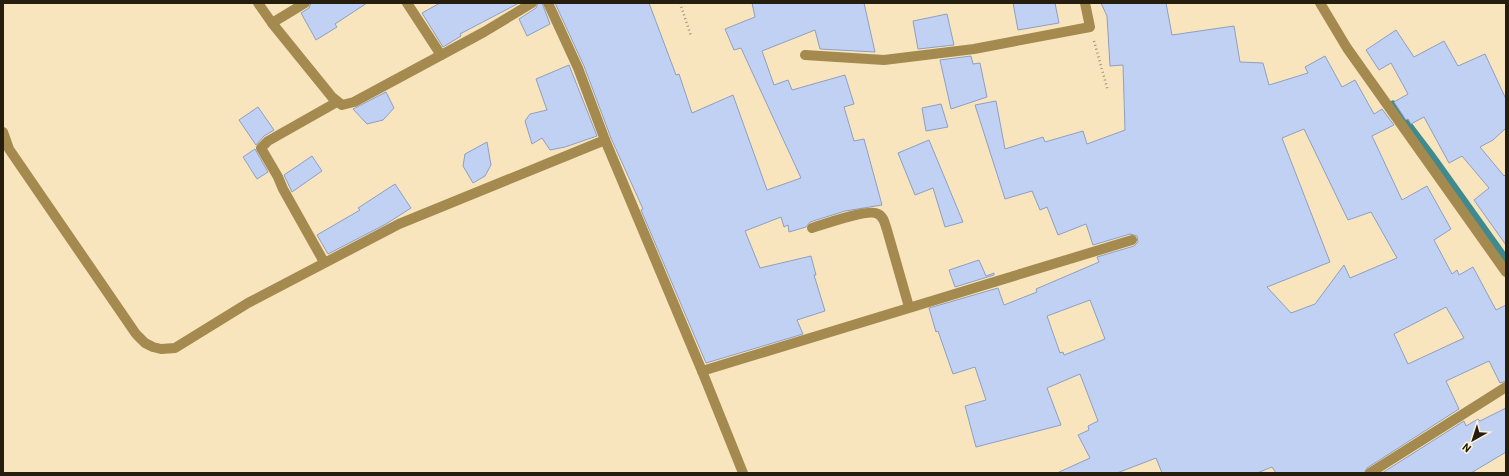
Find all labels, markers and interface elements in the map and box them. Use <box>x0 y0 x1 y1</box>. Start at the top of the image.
north arrow <box>1453 420 1493 460</box>
text: N <box>1459 441 1473 456</box>

